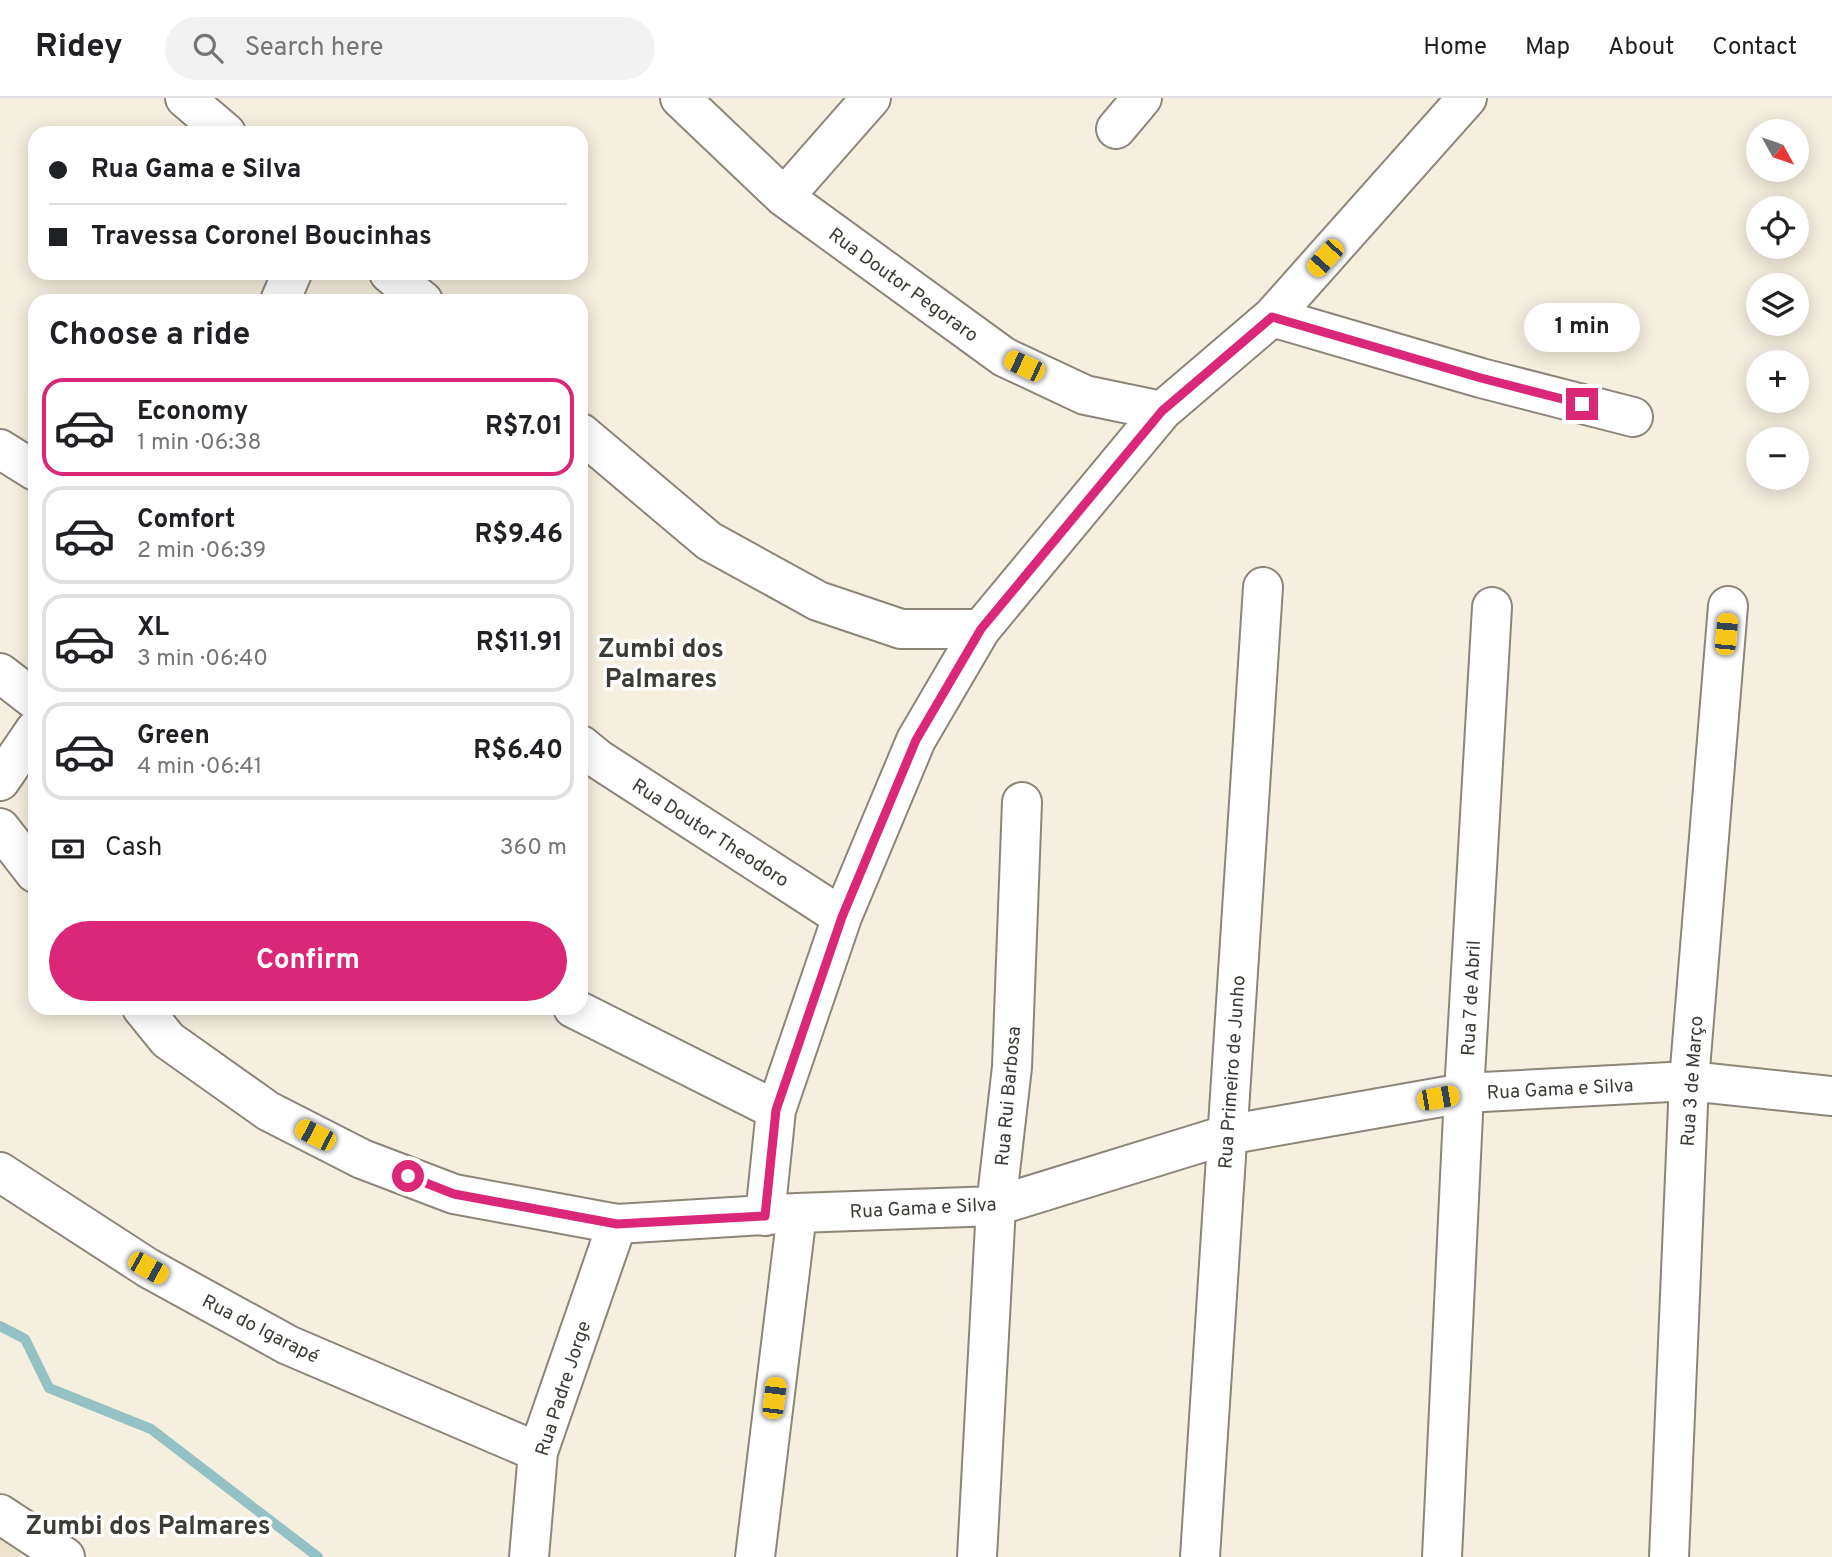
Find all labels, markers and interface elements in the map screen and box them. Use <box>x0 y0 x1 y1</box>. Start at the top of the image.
search box <box>165 17 655 80</box>
text: Ridey <box>35 27 123 69</box>
icon: search <box>189 29 227 67</box>
text: Search here <box>245 32 384 65</box>
text: Home <box>1423 33 1487 63</box>
text: Map <box>1525 33 1570 63</box>
text: About <box>1608 33 1674 63</box>
text: Contact <box>1712 33 1797 63</box>
north arrow <box>1746 119 1810 182</box>
map controls <box>1746 119 1809 490</box>
text: Rua Gama e Silva <box>91 154 301 187</box>
button: locate <box>1746 196 1809 259</box>
text: Travessa Coronel Boucinhas <box>91 221 432 254</box>
street label: Rua Doutor Pegoraro <box>823 223 983 348</box>
car <box>1304 235 1347 281</box>
button: layers <box>1746 273 1809 336</box>
callout: 1 min <box>1524 302 1640 352</box>
text: 1 min <box>1554 313 1610 342</box>
text: Choose a ride <box>49 316 250 356</box>
car <box>1001 348 1048 384</box>
button: + <box>1746 350 1809 413</box>
route end <box>1566 388 1598 420</box>
icon: car <box>53 396 116 459</box>
text: Economy <box>137 396 248 429</box>
text: R$7.01 <box>485 411 563 444</box>
button: − <box>1746 427 1809 490</box>
text: 1 min · 06:38 <box>137 429 262 458</box>
icon: car <box>53 504 116 567</box>
text: Comfort <box>137 504 235 537</box>
text: R$9.46 <box>474 519 563 552</box>
text: 2 min · 06:39 <box>137 537 266 566</box>
icon: car <box>53 612 116 675</box>
text: XL <box>137 612 169 645</box>
car <box>1714 612 1739 656</box>
text: R$11.91 <box>476 627 563 660</box>
district label: Zumbi dos Palmares <box>598 634 724 697</box>
text: 3 min · 06:40 <box>137 645 268 674</box>
icon: car <box>53 720 116 783</box>
text: Green <box>137 720 210 753</box>
text: R$6.40 <box>473 735 563 768</box>
text: 4 min · 06:41 <box>137 753 262 782</box>
street label: Rua Doutor Theodoro <box>627 774 793 893</box>
icon: cash <box>49 830 87 868</box>
text: Cash <box>105 832 162 865</box>
text: 360 m <box>500 834 567 863</box>
button: Confirm <box>49 921 567 1001</box>
street label: Rua 7 de Abril <box>1457 940 1487 1057</box>
street label: Rua Primeiro de Junho <box>1214 975 1252 1170</box>
street label: Rua 3 de Março <box>1676 1015 1710 1147</box>
street label: Rua Rui Barbosa <box>991 1025 1027 1167</box>
street label: Rua Gama e Silva <box>1486 1074 1634 1106</box>
car <box>1416 1084 1461 1112</box>
car <box>292 1116 339 1154</box>
route start <box>392 1160 424 1192</box>
street label: Rua Gama e Silva <box>849 1193 997 1225</box>
car <box>125 1249 172 1287</box>
street label: Rua do Igarapé <box>197 1290 323 1370</box>
street label: Rua Padre Jorge <box>531 1318 597 1459</box>
car <box>762 1376 787 1420</box>
district label: Zumbi dos Palmares <box>25 1511 271 1544</box>

